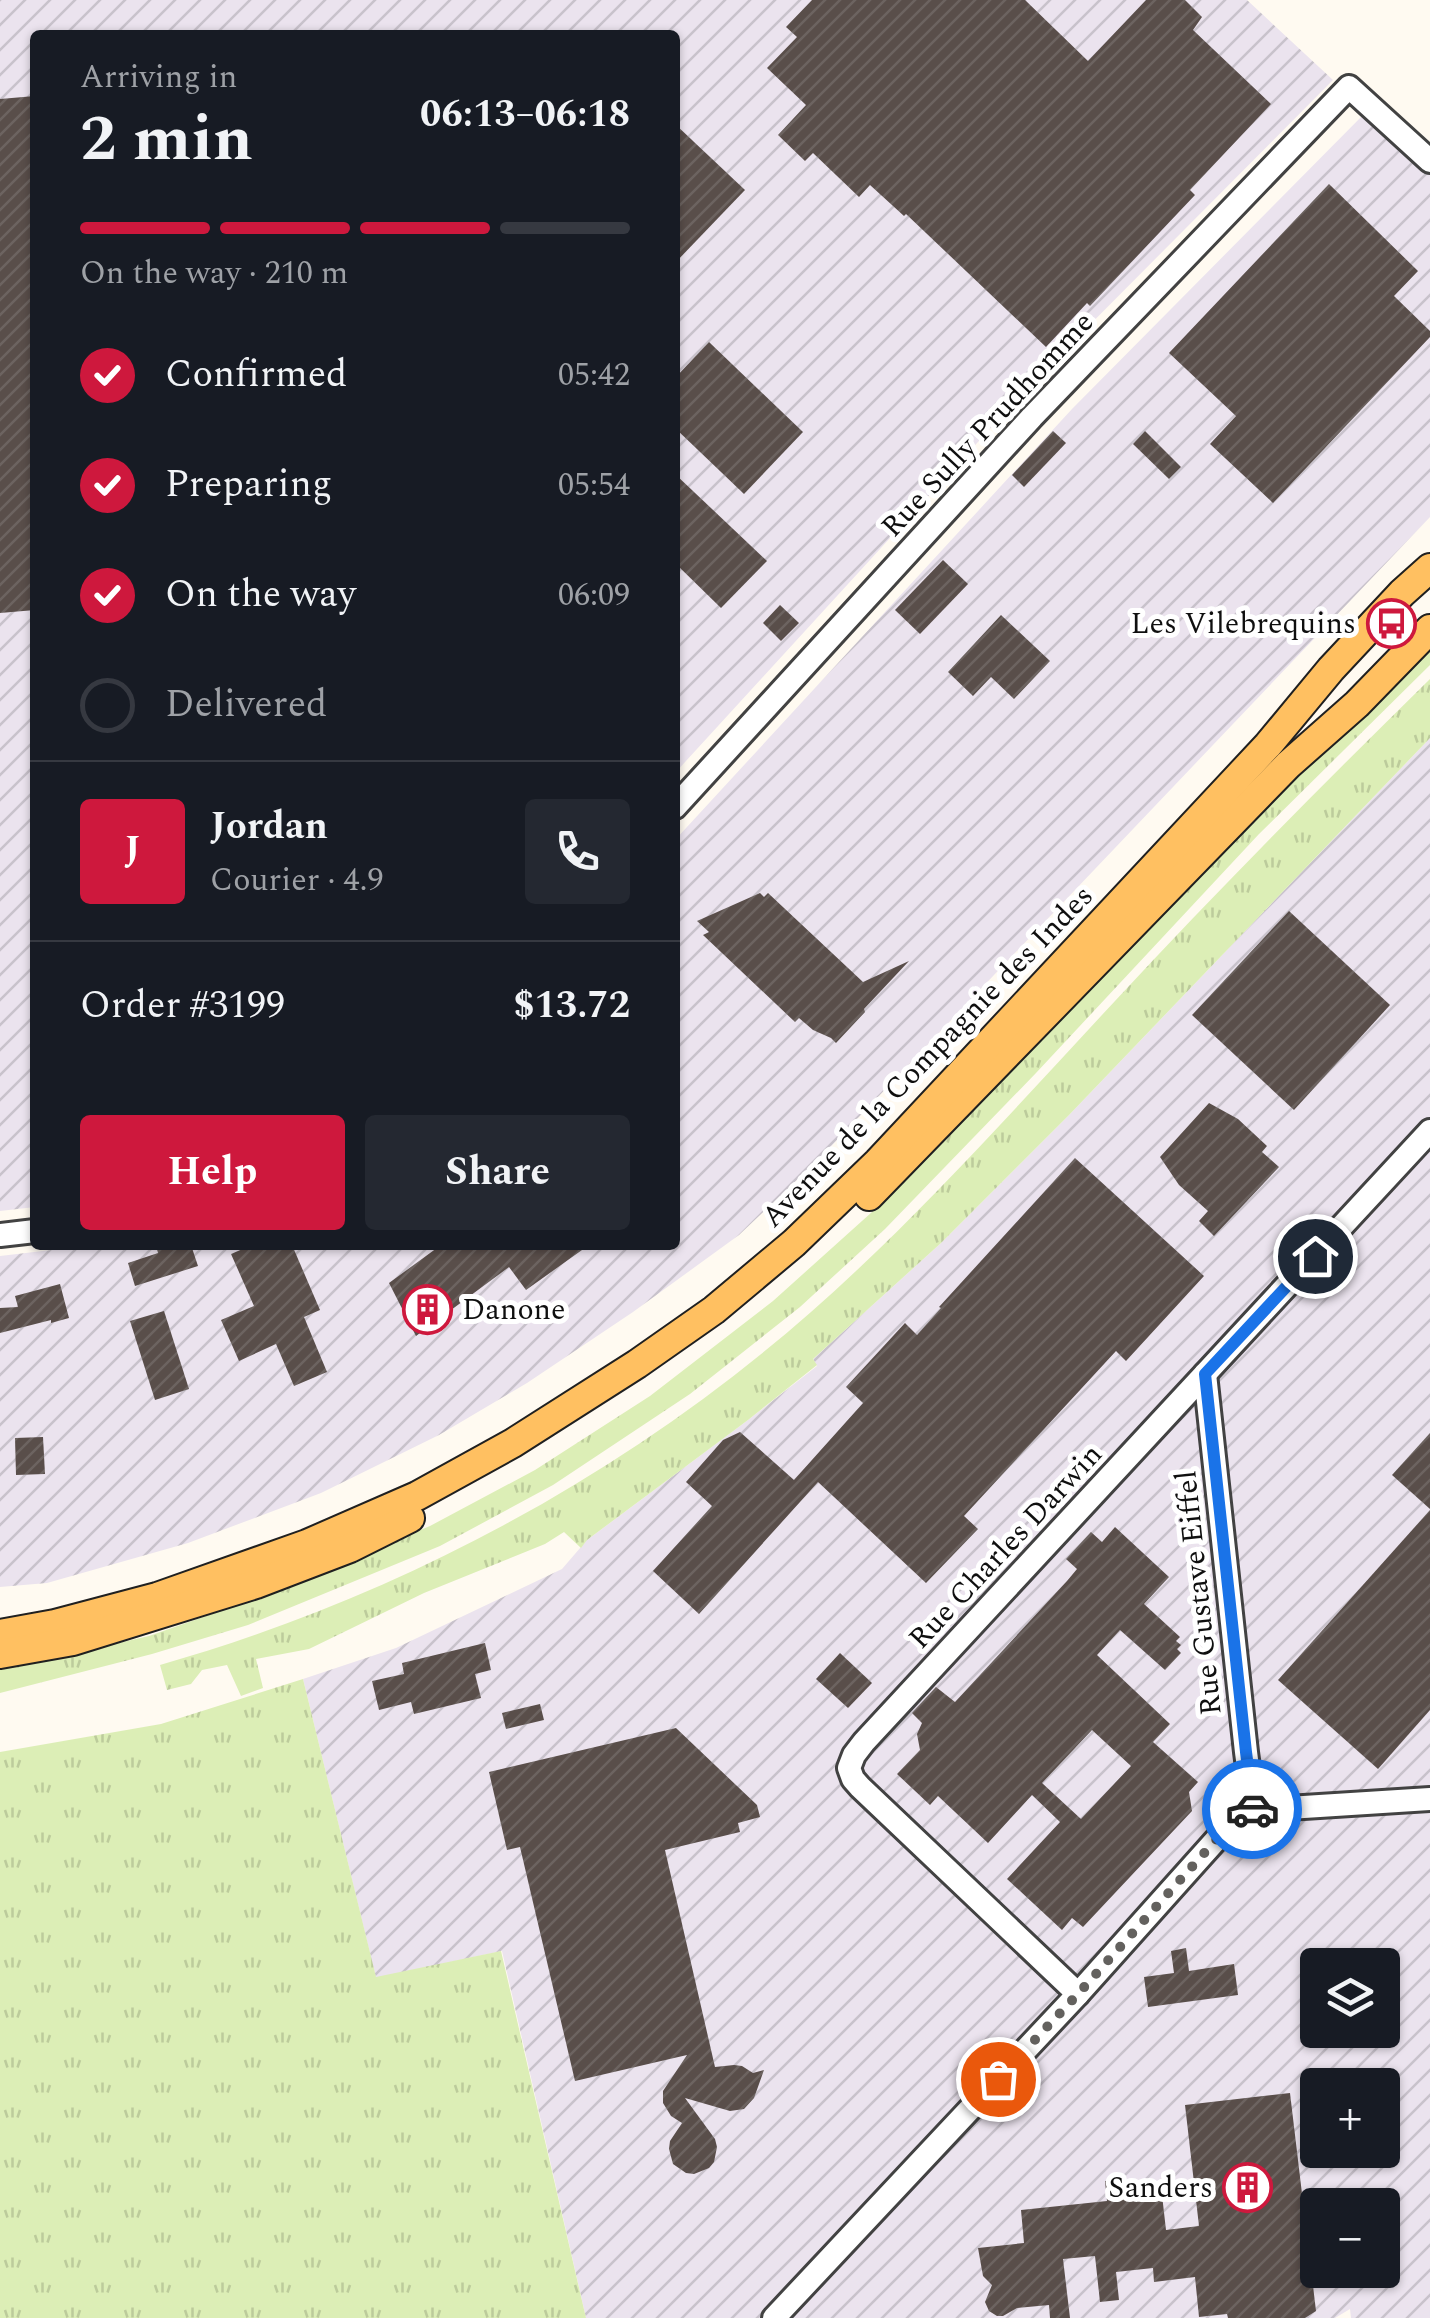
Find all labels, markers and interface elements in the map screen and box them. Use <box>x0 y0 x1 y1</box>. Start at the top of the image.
text: Arriving in <box>80 53 237 102</box>
text: 06:13–06:18 <box>420 86 630 144</box>
text: 2 min <box>80 90 253 189</box>
text: On the way · 210 m <box>80 249 348 298</box>
street label: Rue Sully Prudhomme <box>870 301 1105 548</box>
text: Confirmed <box>165 346 347 404</box>
icon: check <box>80 348 135 403</box>
text: 05:42 <box>558 351 630 400</box>
text: Preparing <box>165 456 332 514</box>
icon: check <box>80 458 135 513</box>
text: 05:54 <box>558 461 630 510</box>
text: On the way <box>165 566 356 624</box>
icon: check <box>80 568 135 623</box>
text: 06:09 <box>558 571 630 620</box>
bus stop icon: Les Vilebrequins <box>1365 597 1417 649</box>
place label: Les Vilebrequins <box>1131 601 1356 647</box>
text: Delivered <box>165 676 327 734</box>
text: Jordan <box>210 798 328 856</box>
button: phone <box>525 799 630 904</box>
text: J <box>124 822 141 880</box>
text: Courier · 4.9 <box>210 856 383 905</box>
street label: Avenue de la Compagnie des Indes <box>751 875 1105 1239</box>
text: Order #3199 <box>80 977 285 1035</box>
text: $13.72 <box>513 977 630 1035</box>
button: Help <box>80 1115 345 1230</box>
button: Share <box>365 1115 630 1230</box>
pin <box>1273 1214 1358 1299</box>
icon: home <box>1288 1229 1343 1284</box>
building icon: Danone <box>401 1283 453 1335</box>
place label: Danone <box>462 1287 566 1333</box>
street label: Rue Charles Darwin <box>898 1433 1114 1660</box>
street label: Rue Gustave Eiffel <box>1163 1468 1235 1717</box>
courier <box>1202 1759 1302 1859</box>
icon: car <box>1225 1782 1280 1837</box>
map controls <box>1300 1948 1400 2288</box>
button: layers <box>1300 1948 1400 2048</box>
pin <box>956 2037 1041 2122</box>
icon: bag <box>971 2052 1026 2107</box>
button: + <box>1300 2068 1400 2168</box>
building icon: Sanders <box>1222 2161 1274 2213</box>
place label: Sanders <box>1108 2165 1213 2211</box>
button: − <box>1300 2188 1400 2288</box>

